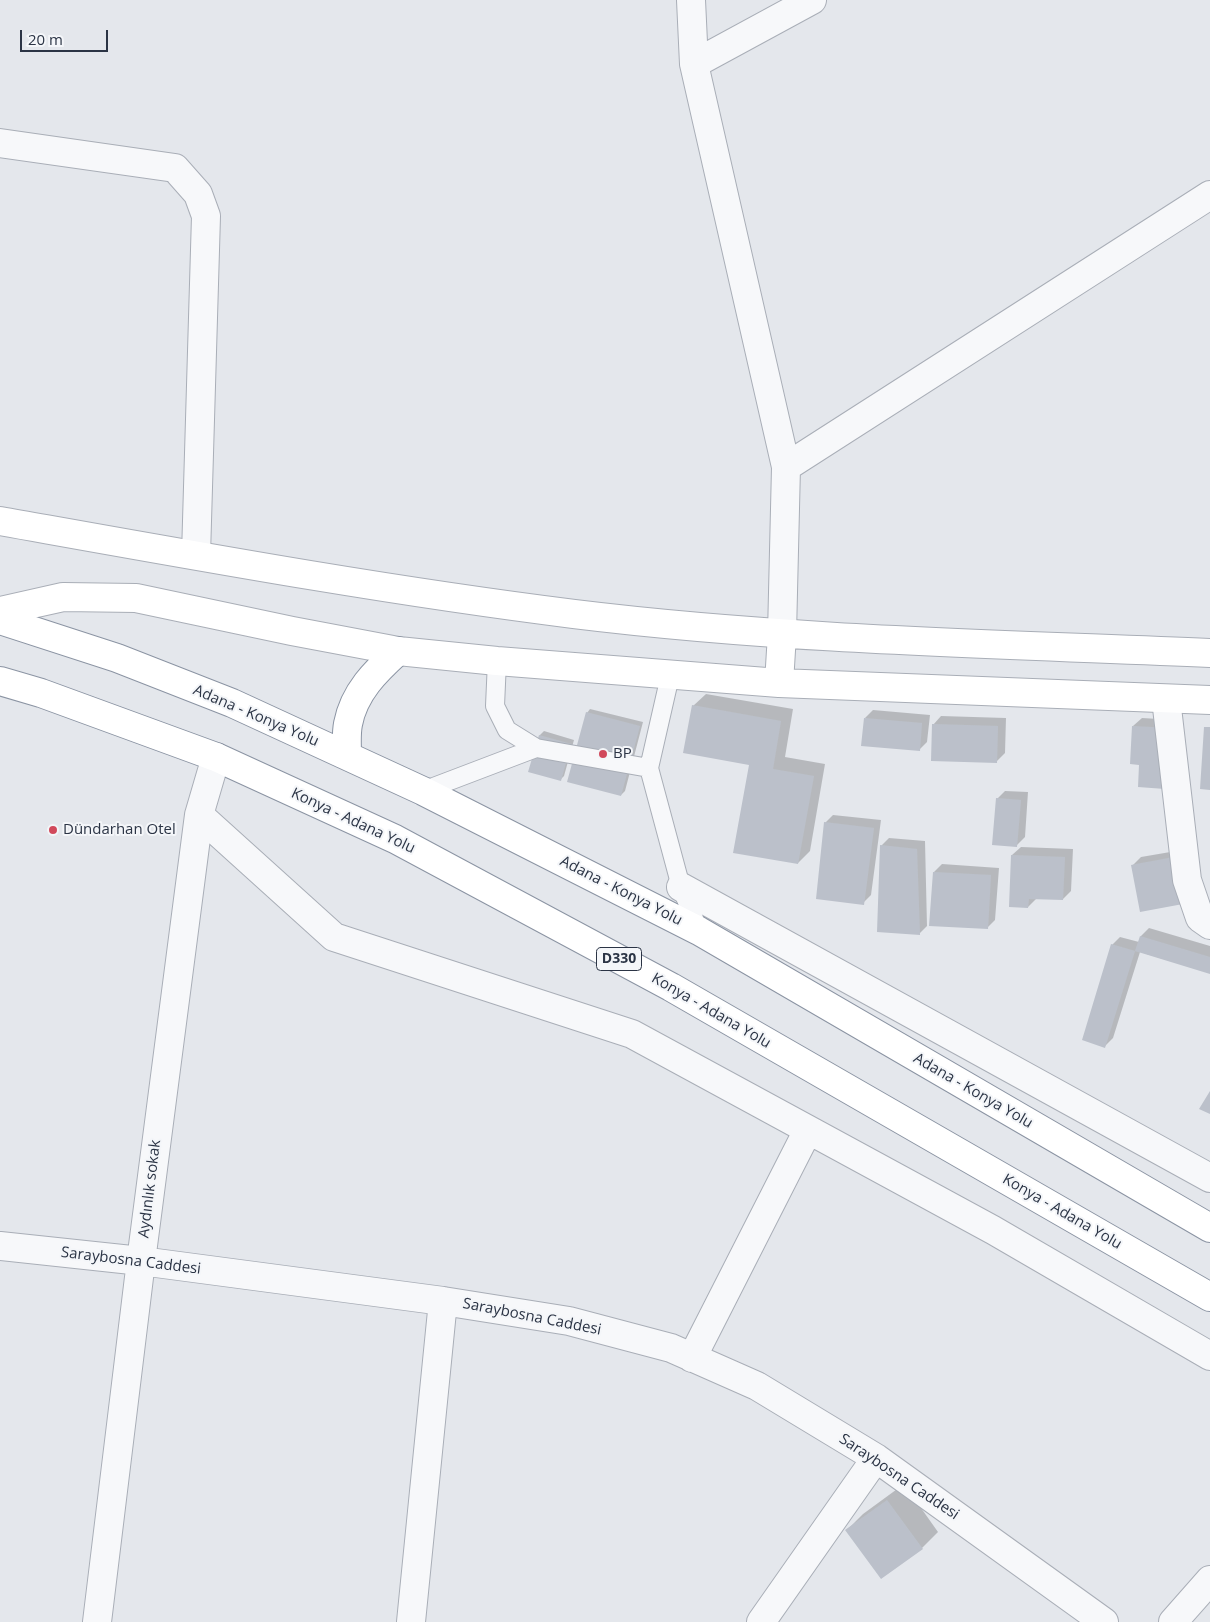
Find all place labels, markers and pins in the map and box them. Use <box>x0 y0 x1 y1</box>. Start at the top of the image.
place label: BP <box>613 745 632 763</box>
marker: BP <box>597 748 609 760</box>
place label: Dündarhan Otel <box>63 821 176 839</box>
marker: Dündarhan Otel <box>47 824 59 836</box>

